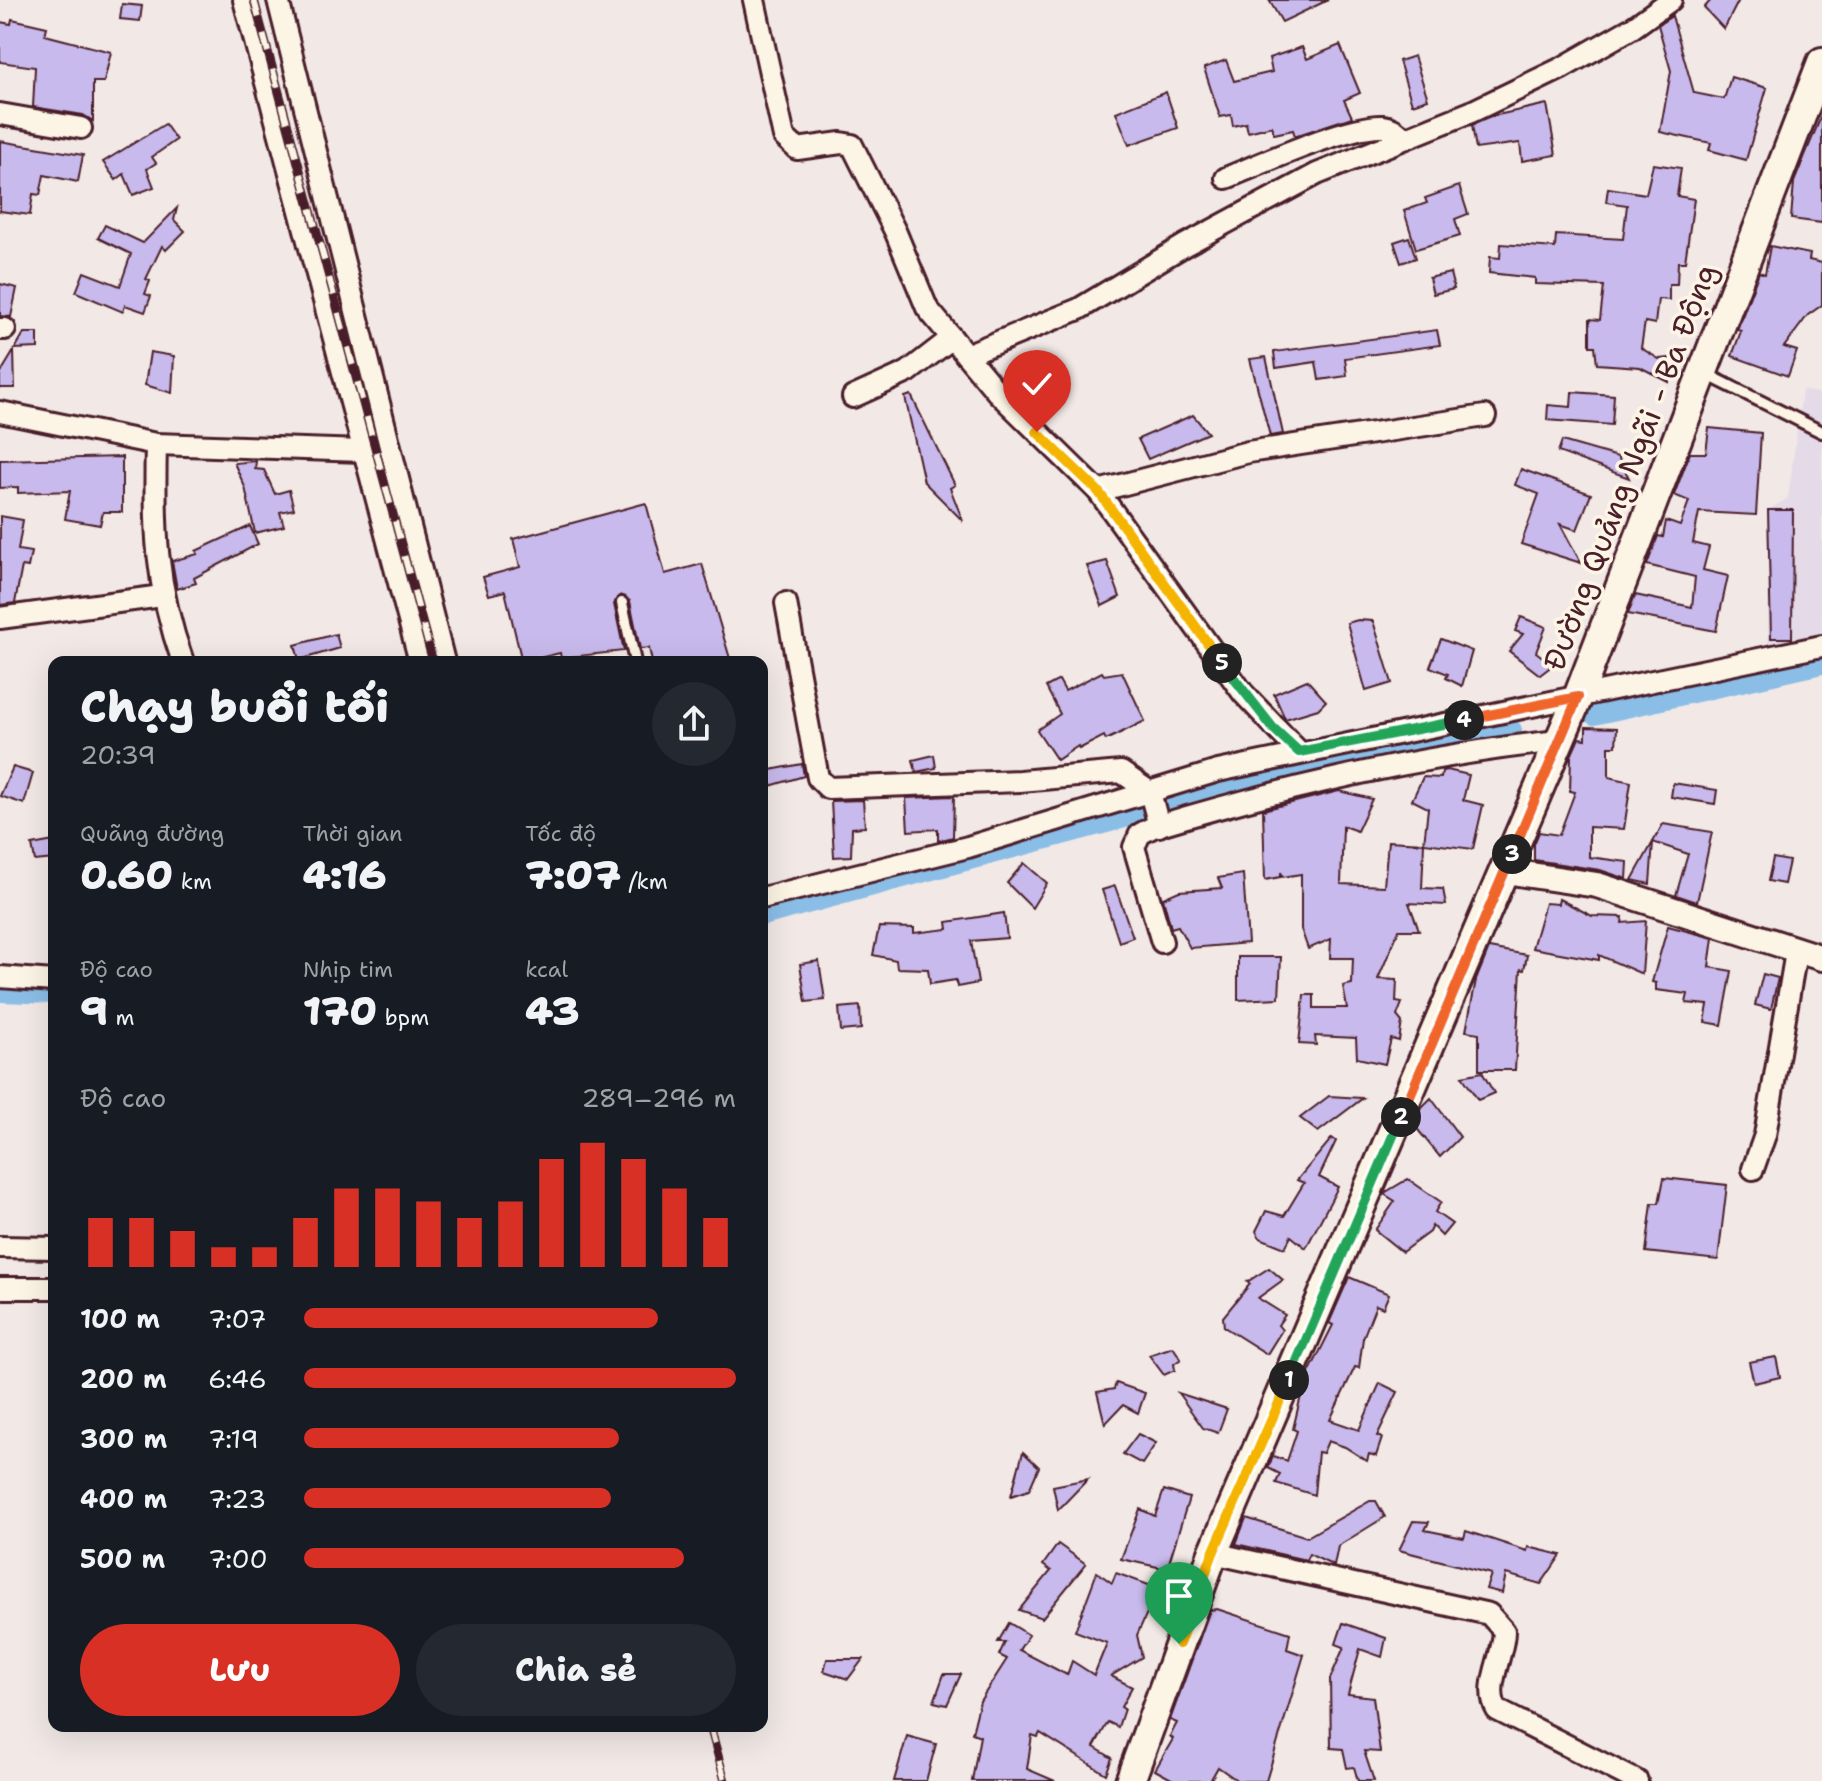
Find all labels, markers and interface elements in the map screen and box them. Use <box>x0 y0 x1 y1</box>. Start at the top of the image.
street label: Đường Quảng Ngãi - Ba Động <box>1533 258 1727 676</box>
pin <box>1003 350 1071 432</box>
icon: check <box>1015 362 1059 406</box>
pin: 5 <box>1202 643 1242 683</box>
text: 5 <box>1215 648 1229 677</box>
text: Chạy buổi tối <box>80 677 389 736</box>
button: share <box>652 682 736 766</box>
pin: 4 <box>1444 700 1484 740</box>
text: 4 <box>1456 705 1472 734</box>
text: 20:39 <box>80 737 156 772</box>
text: Quãng đường <box>80 819 224 848</box>
text: Thời gian <box>303 819 402 848</box>
text: Tốc độ <box>525 819 596 848</box>
pin: 3 <box>1492 834 1532 874</box>
text: 3 <box>1504 839 1520 868</box>
text: 0.60 <box>80 848 173 902</box>
text: 4:16 <box>303 848 386 902</box>
text: 7:07 <box>525 848 621 902</box>
text: km <box>173 867 212 896</box>
text: /km <box>621 867 668 896</box>
text: Độ cao <box>80 955 153 984</box>
text: Nhịp tim <box>303 955 393 984</box>
text: kcal <box>525 955 568 984</box>
text: 9 <box>80 984 108 1038</box>
text: 170 <box>303 984 377 1038</box>
text: 43 <box>525 984 580 1038</box>
text: m <box>108 1003 134 1032</box>
text: bpm <box>377 1003 429 1032</box>
text: Độ cao <box>80 1080 166 1115</box>
text: 289–296 m <box>581 1080 736 1115</box>
pin: 2 <box>1381 1097 1421 1137</box>
text: 2 <box>1393 1102 1409 1131</box>
text: 100 m <box>80 1301 160 1336</box>
text: 7:07 <box>208 1301 266 1336</box>
pin: 1 <box>1269 1360 1309 1400</box>
text: 200 m <box>80 1361 167 1396</box>
text: 6:46 <box>208 1361 267 1396</box>
text: 1 <box>1284 1365 1294 1394</box>
text: 300 m <box>80 1421 167 1456</box>
text: 7:19 <box>208 1421 259 1456</box>
text: 400 m <box>80 1481 167 1516</box>
text: 7:23 <box>208 1481 266 1516</box>
text: 500 m <box>80 1541 165 1576</box>
text: 7:00 <box>208 1541 268 1576</box>
pin <box>1145 1562 1213 1644</box>
icon: arrive <box>1157 1574 1201 1618</box>
button: Lưu <box>80 1624 400 1716</box>
button: Chia sẻ <box>416 1624 736 1716</box>

